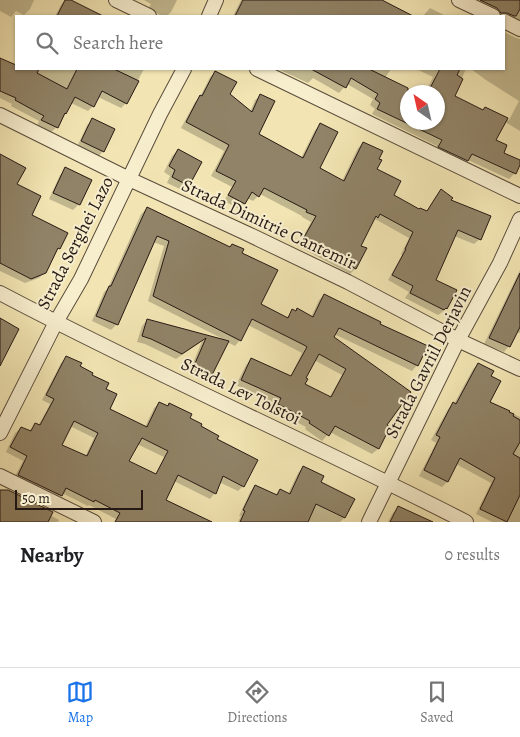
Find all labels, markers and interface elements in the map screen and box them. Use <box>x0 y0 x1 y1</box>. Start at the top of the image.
search box <box>15 15 505 70</box>
icon: search <box>33 29 61 57</box>
text: Search here <box>73 30 163 56</box>
north arrow <box>400 85 445 130</box>
street label: Strada Serghei Lazo <box>31 172 119 314</box>
street label: Strada Dimitrie Cantemir <box>178 173 360 275</box>
street label: Strada Gavriil Derjavin <box>379 282 477 442</box>
street label: Strada Lev Tolstoi <box>177 352 305 430</box>
scale bar <box>15 487 142 510</box>
text: 50 m <box>22 489 50 508</box>
text: Nearby <box>20 541 83 569</box>
text: 0 results <box>444 544 500 566</box>
tab: Map <box>66 678 94 727</box>
tab: Directions <box>227 678 287 727</box>
tab: Saved <box>420 678 454 727</box>

